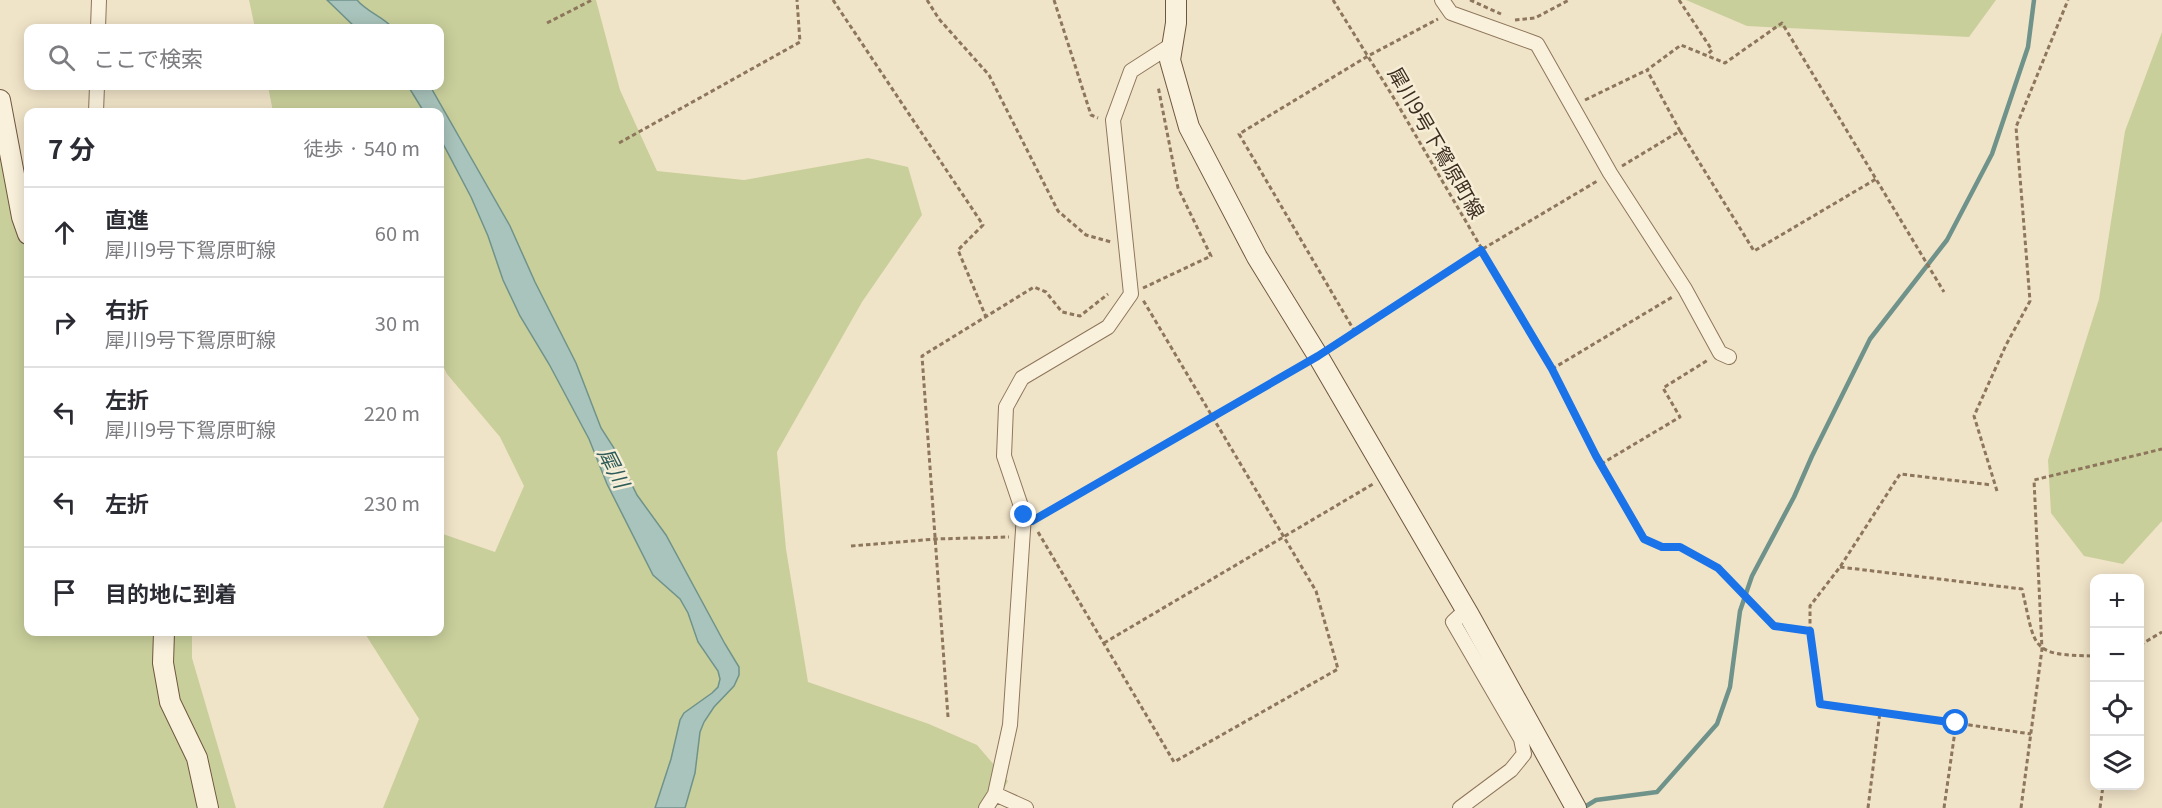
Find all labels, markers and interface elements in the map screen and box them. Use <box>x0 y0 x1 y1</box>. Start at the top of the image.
search box <box>24 24 444 90</box>
icon: search <box>45 41 78 74</box>
text: ここで検索 <box>93 41 203 73</box>
street label: 犀川9号下鴛原町線 <box>1382 61 1493 224</box>
text: 7 分 <box>48 129 95 166</box>
text: 徒歩 · 540 m <box>304 133 420 162</box>
text: 直進 <box>105 202 149 234</box>
icon: ahead <box>48 216 81 249</box>
text: 60 m <box>375 218 420 247</box>
text: 犀川9号下鴛原町線 <box>105 234 276 263</box>
text: 右折 <box>105 292 149 324</box>
icon: right <box>48 306 81 339</box>
text: 30 m <box>375 308 420 337</box>
text: 犀川9号下鴛原町線 <box>105 324 276 353</box>
text: 左折 <box>105 382 149 414</box>
icon: left <box>48 396 81 429</box>
text: 220 m <box>364 398 420 427</box>
text: 犀川9号下鴛原町線 <box>105 414 276 443</box>
water label: 犀川 <box>592 442 639 494</box>
icon: left <box>48 486 81 519</box>
text: 左折 <box>105 486 149 518</box>
text: 230 m <box>364 488 420 517</box>
route end <box>1010 501 1036 527</box>
map controls <box>2090 574 2144 790</box>
button: + <box>2090 574 2144 628</box>
icon: arrive <box>48 576 81 609</box>
text: 目的地に到着 <box>105 576 237 608</box>
button: − <box>2090 628 2144 682</box>
button: locate <box>2090 682 2144 736</box>
route start <box>1942 709 1968 735</box>
button: layers <box>2090 736 2144 790</box>

